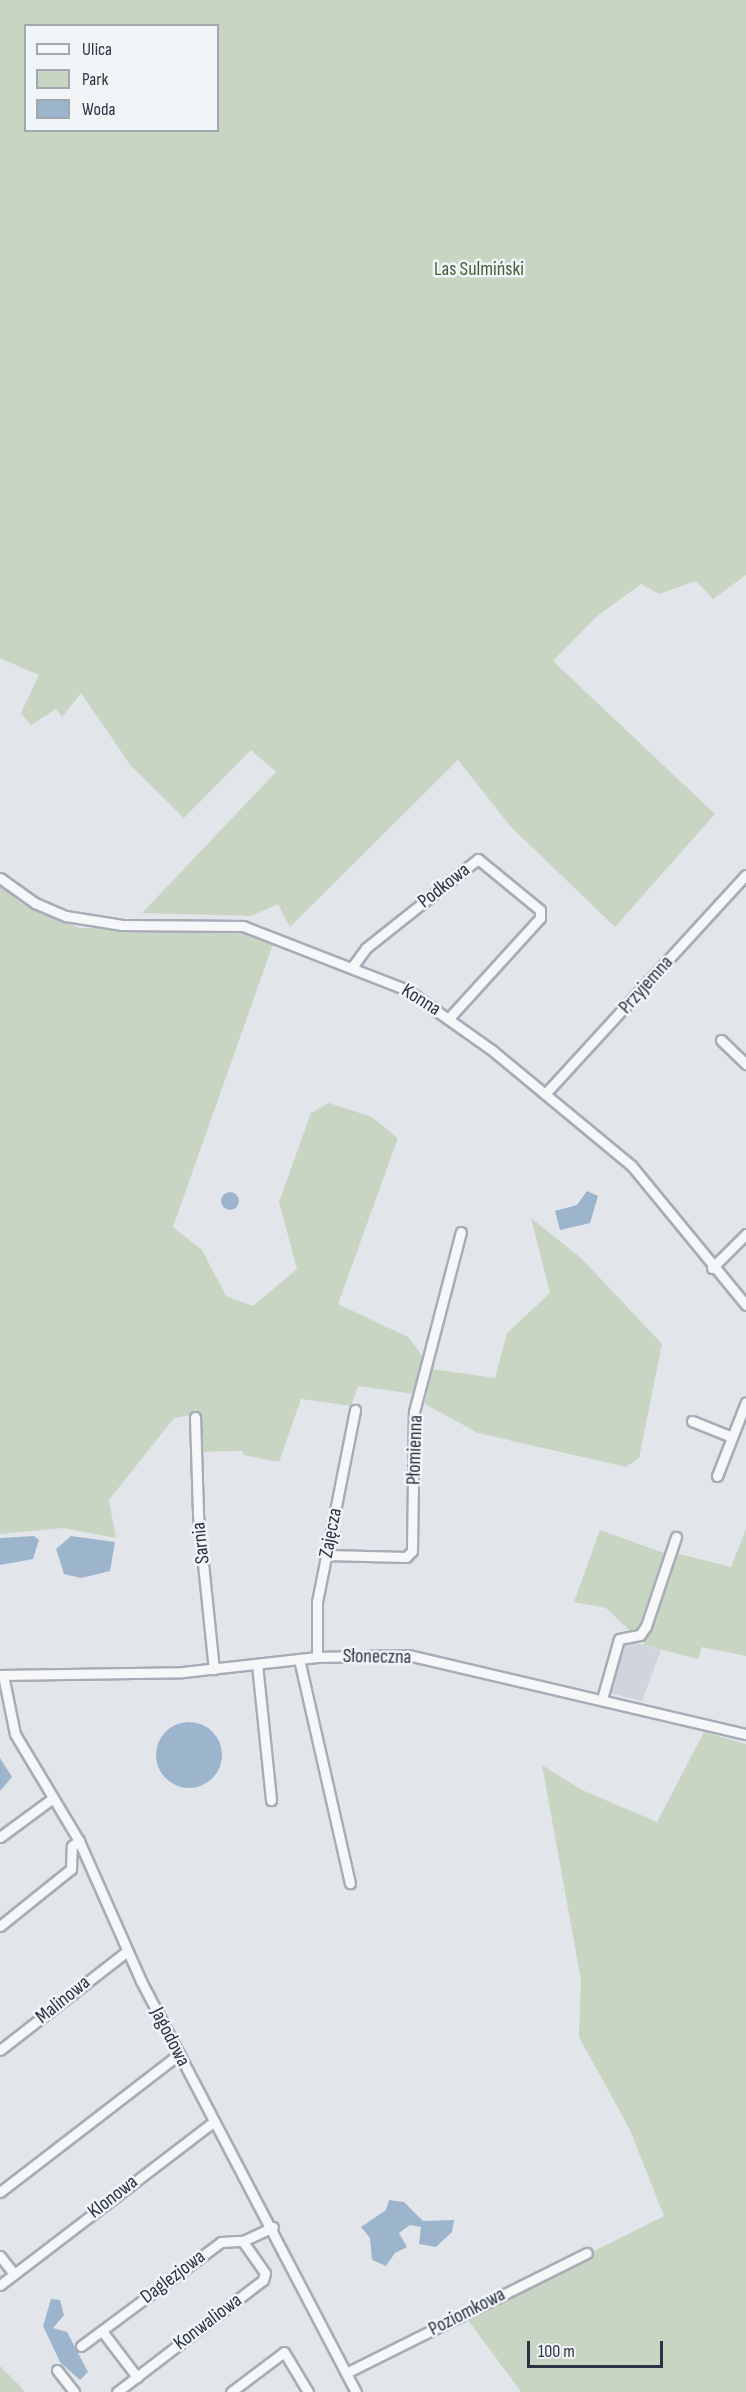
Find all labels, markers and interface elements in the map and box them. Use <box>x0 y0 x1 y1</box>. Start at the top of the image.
legend <box>24 24 219 132</box>
text: Ulica <box>82 39 112 60</box>
text: Park <box>82 69 108 90</box>
text: Woda <box>82 99 115 120</box>
park label: Las Sulmiński <box>434 257 524 281</box>
street label: Podkowa <box>413 858 475 914</box>
street label: Przyjemna <box>614 951 678 1019</box>
street label: Konna <box>397 979 445 1021</box>
street label: Płomienna <box>402 1415 428 1485</box>
street label: Zajęcza <box>314 1506 348 1560</box>
street label: Sarnia <box>187 1521 215 1565</box>
street label: Słoneczna <box>343 1644 411 1670</box>
street label: Malinowa <box>31 1971 95 2029</box>
street label: Jagodowa <box>145 2003 195 2071</box>
street label: Klonowa <box>83 2170 143 2224</box>
street label: Daglezjowa <box>136 2245 210 2309</box>
street label: Poziomkowa <box>425 2283 509 2341</box>
street label: Konwaliowa <box>169 2289 247 2355</box>
scale bar <box>530 2329 666 2367</box>
text: 100 m <box>538 2341 575 2362</box>

